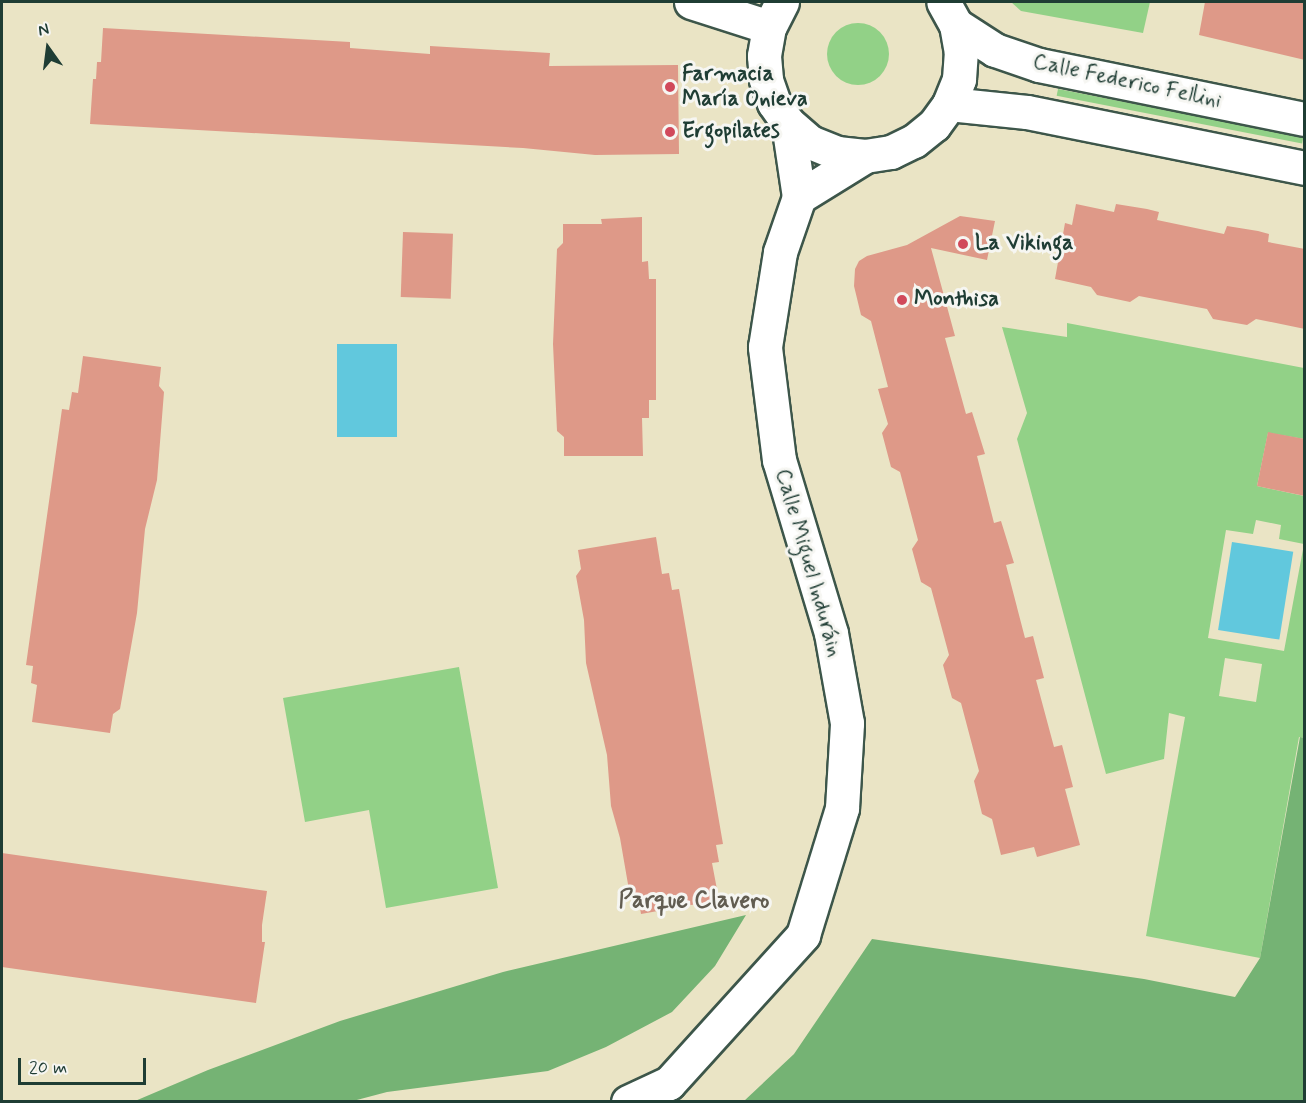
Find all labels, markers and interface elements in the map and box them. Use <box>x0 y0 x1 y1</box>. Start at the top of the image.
north arrow <box>18 18 78 78</box>
text: N <box>36 19 51 42</box>
street label: Calle Federico Fellini <box>1030 49 1224 115</box>
place label: Farmacia María Onieva <box>682 61 808 112</box>
marker: Farmacia María Onieva <box>663 80 677 94</box>
place label: Ergopilates <box>682 119 780 145</box>
marker: Ergopilates <box>663 125 677 139</box>
place label: La Vikinga <box>975 231 1083 257</box>
marker: La Vikinga <box>956 237 970 251</box>
place label: Monthisa <box>914 287 999 313</box>
marker: Monthisa <box>895 293 909 307</box>
street label: Calle Miguel Induráin <box>768 466 848 660</box>
district label: Parque Clavero <box>619 887 769 915</box>
scale bar <box>21 1046 148 1084</box>
text: 20 m <box>29 1056 67 1080</box>

